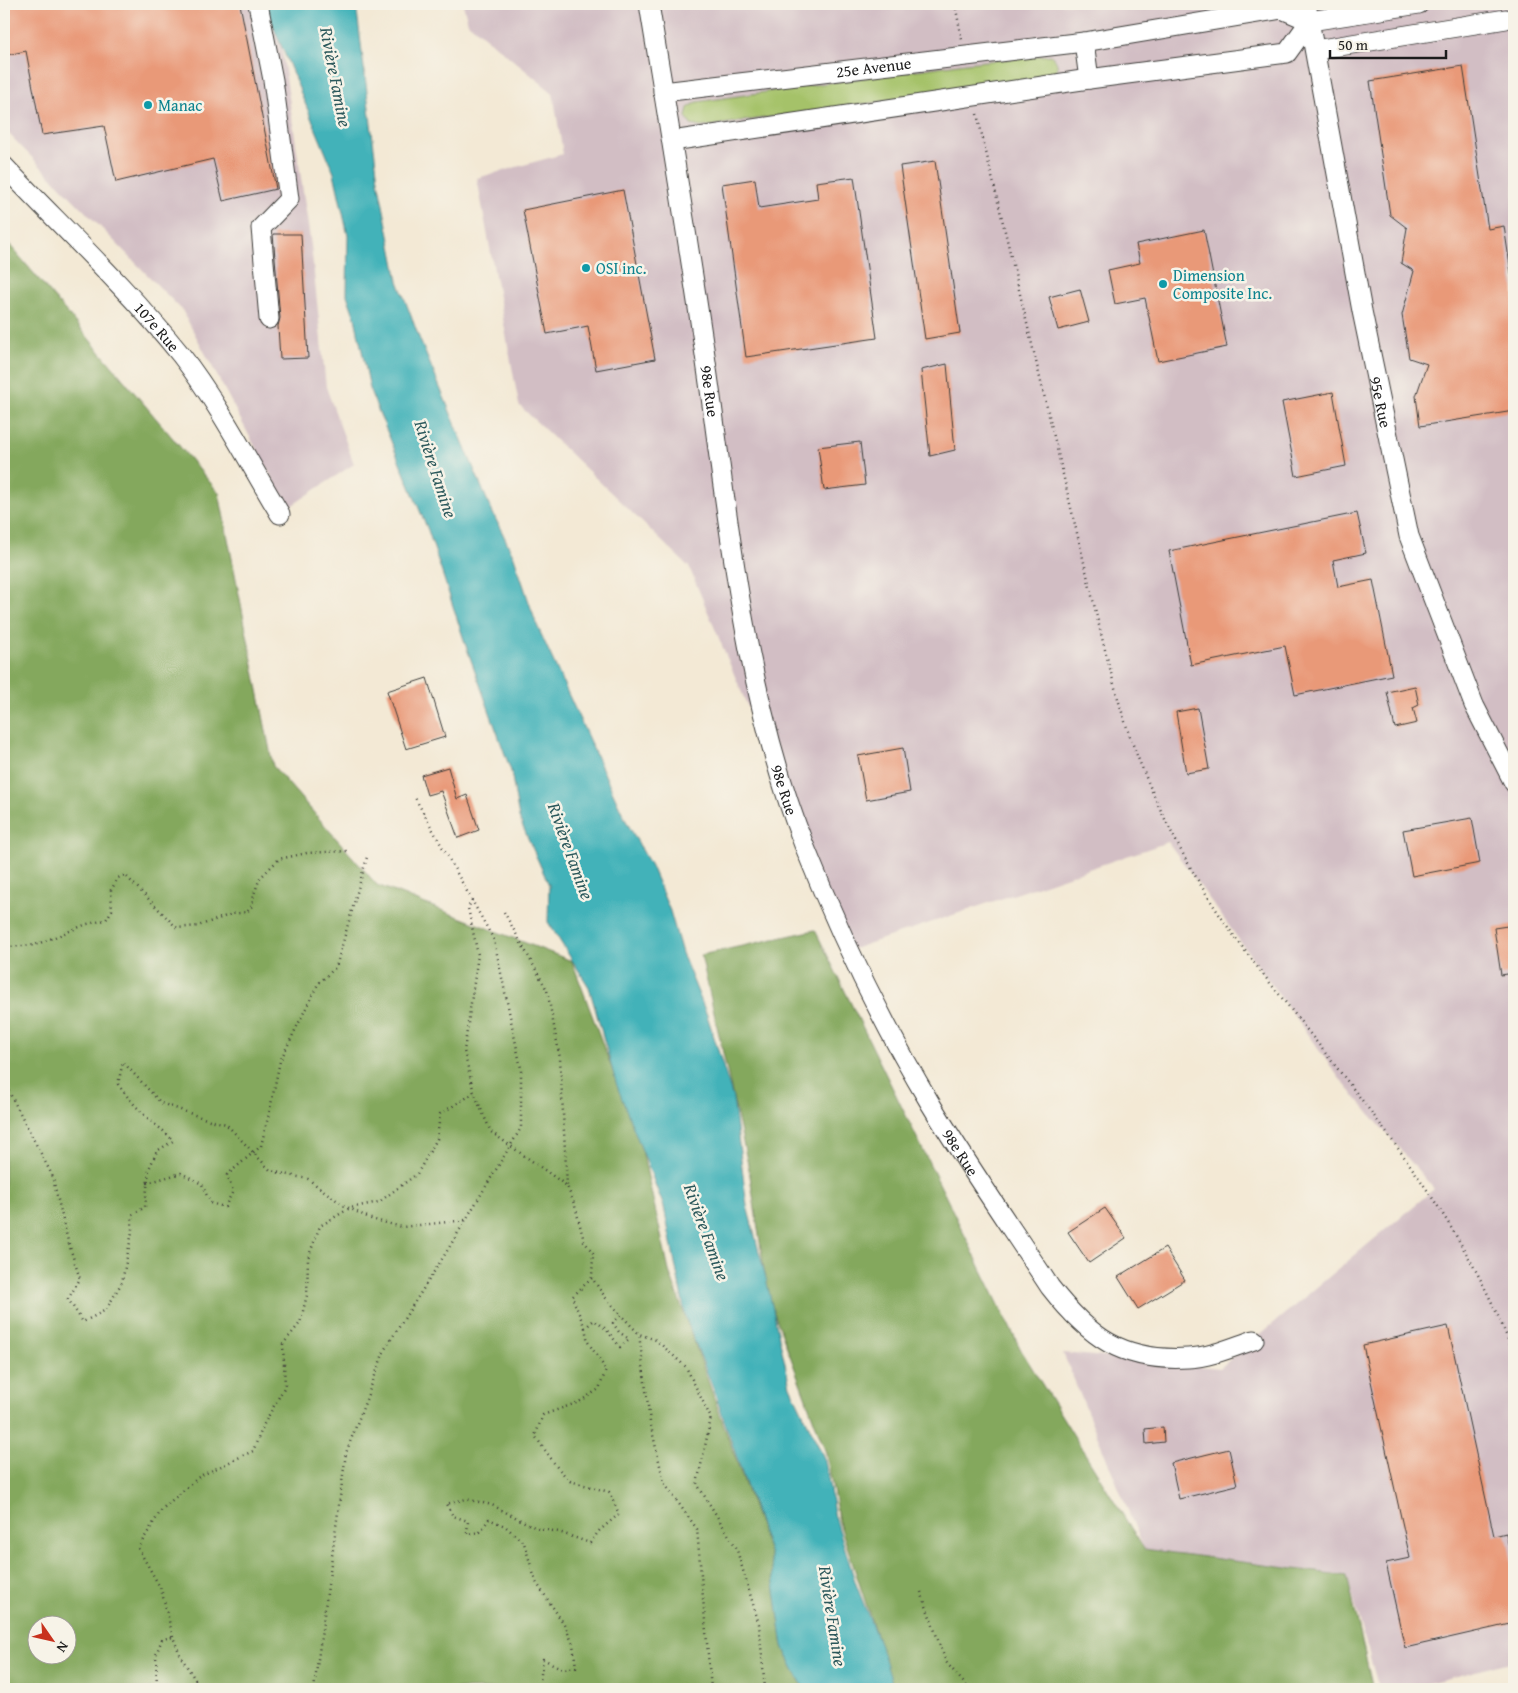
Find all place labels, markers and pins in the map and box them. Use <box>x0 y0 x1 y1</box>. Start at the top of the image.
place label: Manac <box>158 93 202 117</box>
marker: Manac <box>142 99 154 111</box>
place label: OSI inc. <box>596 256 647 280</box>
marker: OSI inc. <box>580 262 592 274</box>
place label: Dimension Composite Inc. <box>1173 263 1272 305</box>
marker: Dimension Composite Inc. <box>1157 278 1169 290</box>

